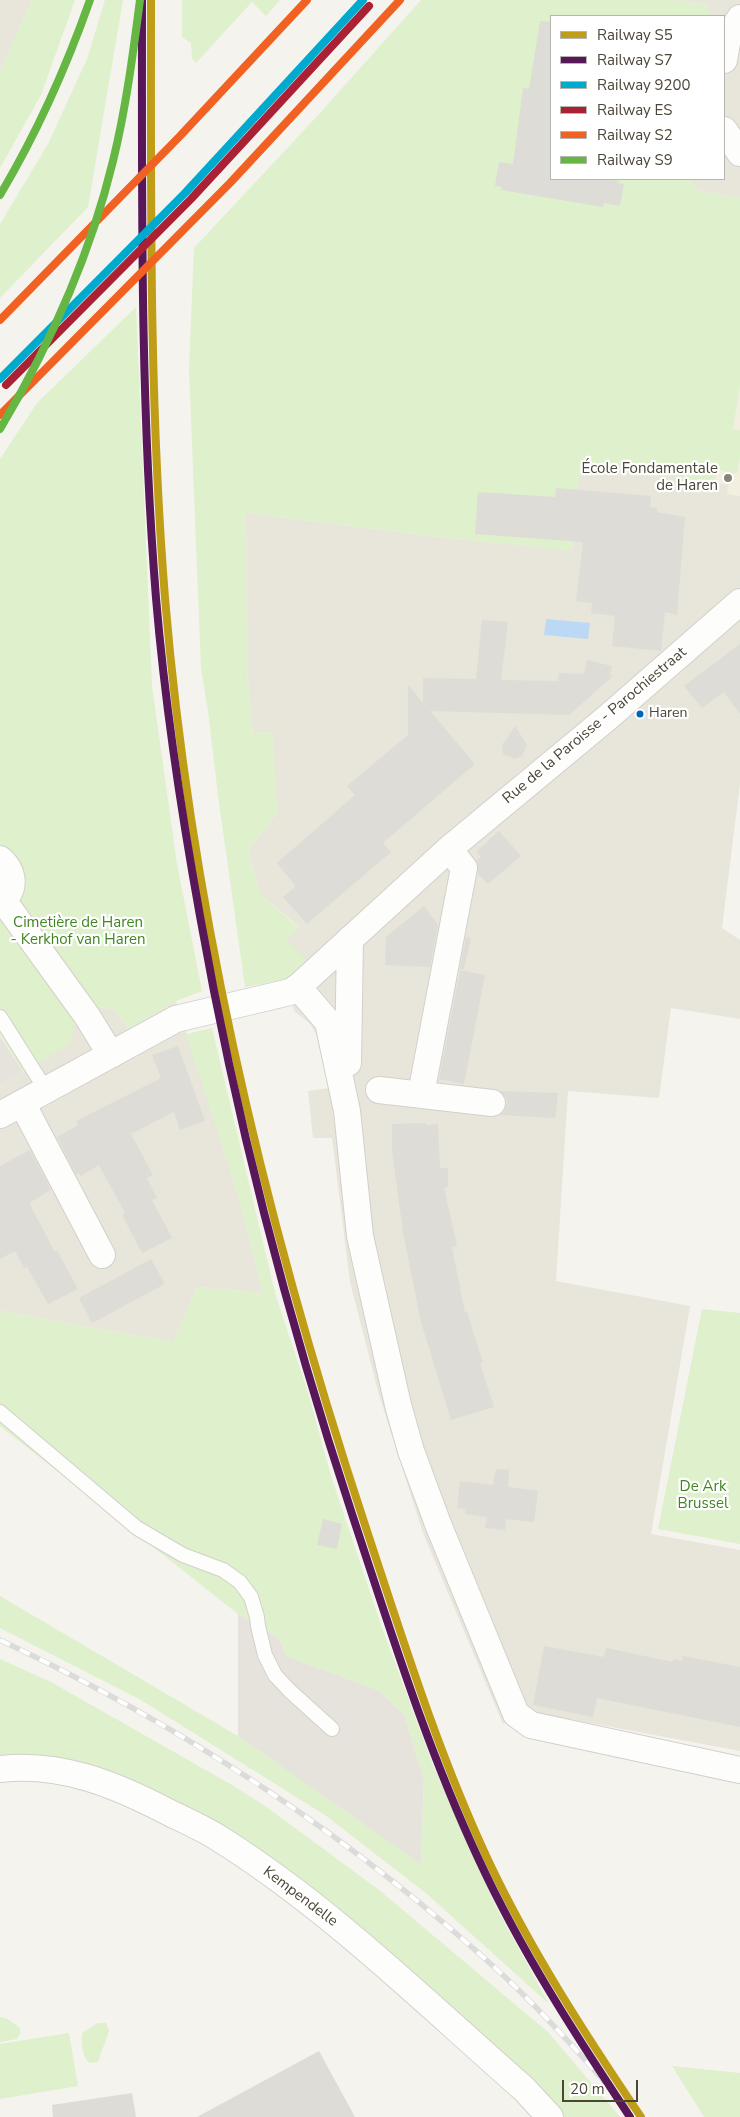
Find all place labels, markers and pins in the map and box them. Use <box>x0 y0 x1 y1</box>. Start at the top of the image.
place label: École Fondamentale de Haren <box>582 460 718 495</box>
marker: École Fondamentale de Haren <box>722 472 734 484</box>
place label: Haren <box>649 706 687 722</box>
marker: Haren <box>635 709 645 719</box>

